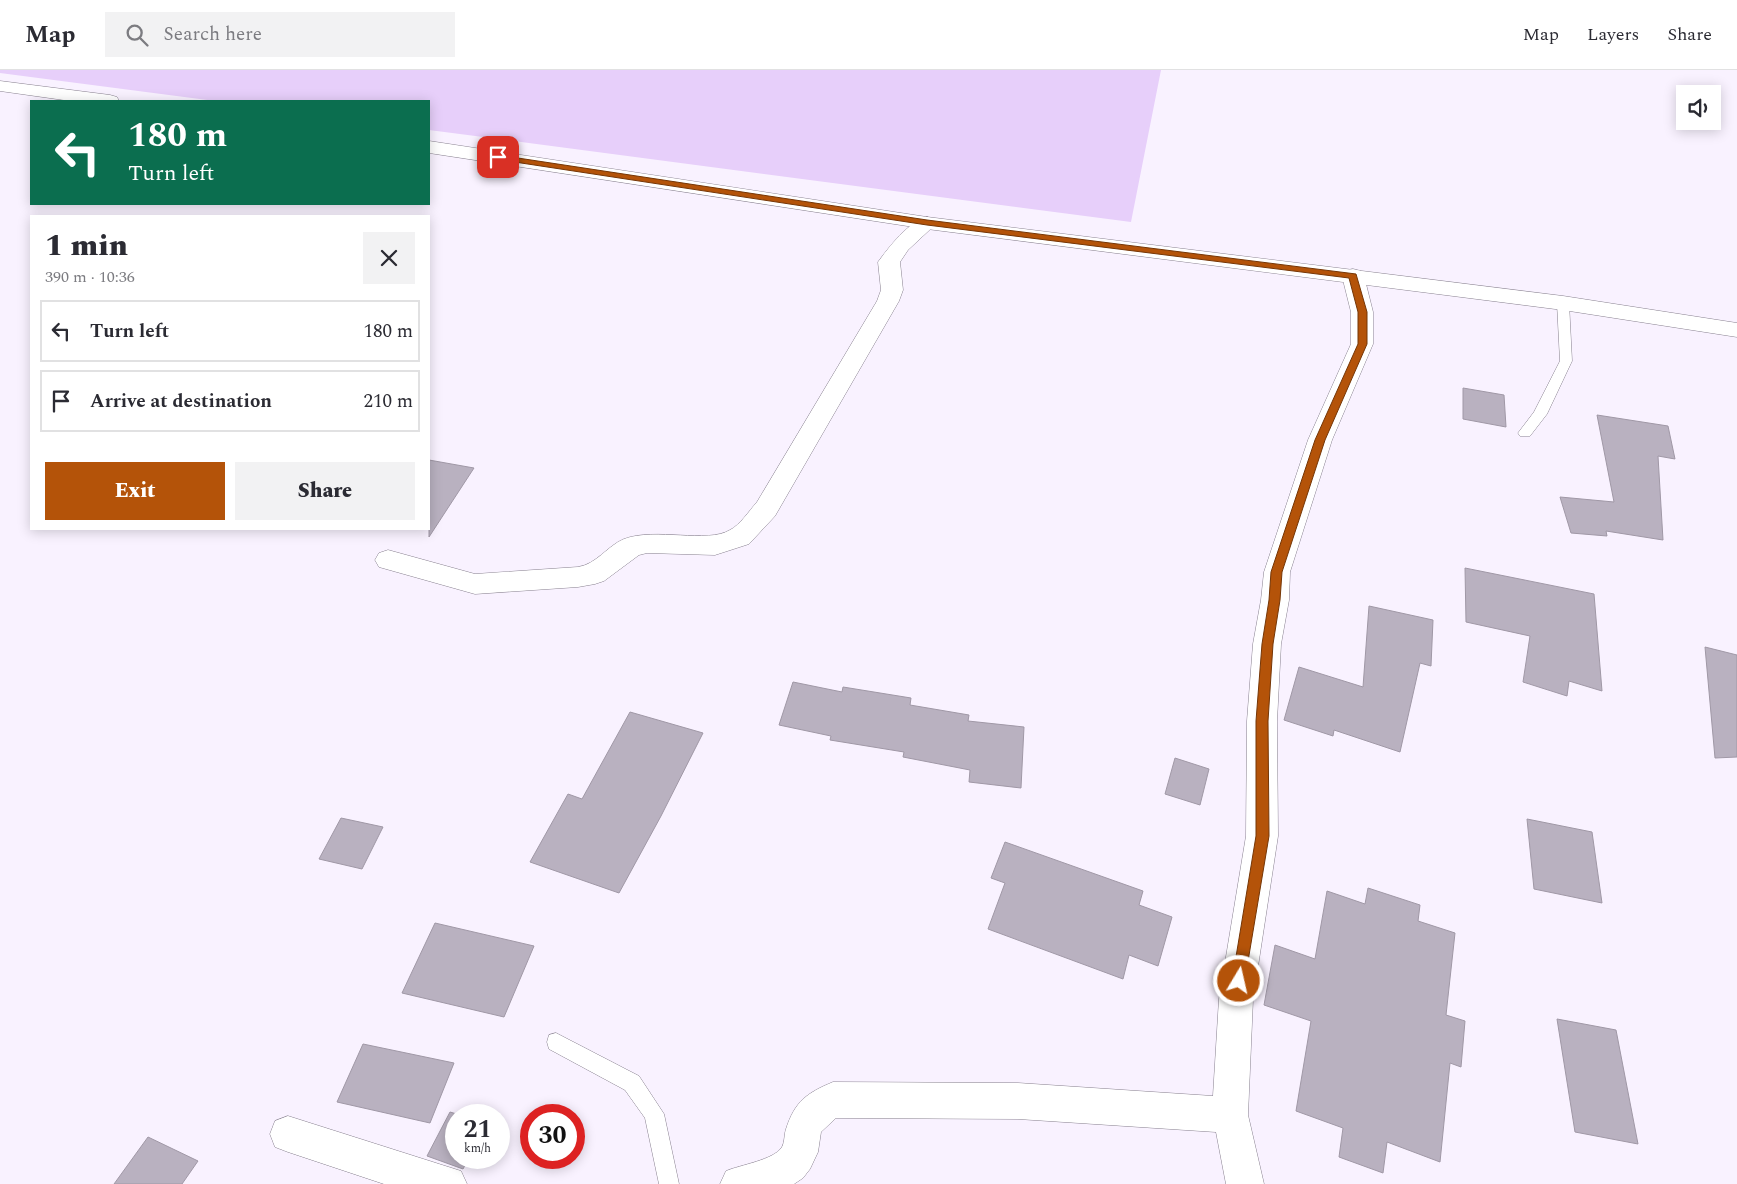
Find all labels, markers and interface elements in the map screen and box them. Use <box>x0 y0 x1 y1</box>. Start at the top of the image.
search box <box>105 12 455 57</box>
text: Map <box>25 17 75 53</box>
text: Search here <box>163 20 262 49</box>
icon: search <box>123 21 151 49</box>
text: Map <box>1523 21 1559 48</box>
text: Layers <box>1587 21 1639 48</box>
text: Share <box>1667 21 1712 48</box>
map controls <box>1676 85 1721 130</box>
button: sound <box>1676 85 1721 130</box>
text: 180 m <box>128 109 227 162</box>
icon: left <box>45 120 110 185</box>
pin <box>477 136 519 178</box>
icon: arrive <box>484 143 512 171</box>
text: Turn left <box>128 157 214 190</box>
text: 1 min <box>45 223 128 269</box>
button: close <box>363 232 415 284</box>
text: 390 m · 10:36 <box>45 265 135 289</box>
icon: left <box>47 317 75 345</box>
text: Turn left <box>90 317 169 346</box>
text: 180 m <box>363 317 413 346</box>
icon: arrive <box>47 387 75 415</box>
text: Arrive at destination <box>90 387 272 416</box>
text: 210 m <box>363 387 413 416</box>
button: Exit <box>45 462 225 520</box>
button: Share <box>235 462 415 520</box>
position arrow <box>1212 954 1264 1006</box>
speed limit sign: 30 <box>520 1104 585 1169</box>
text: 21 <box>463 1111 492 1149</box>
text: km/h <box>464 1139 491 1158</box>

